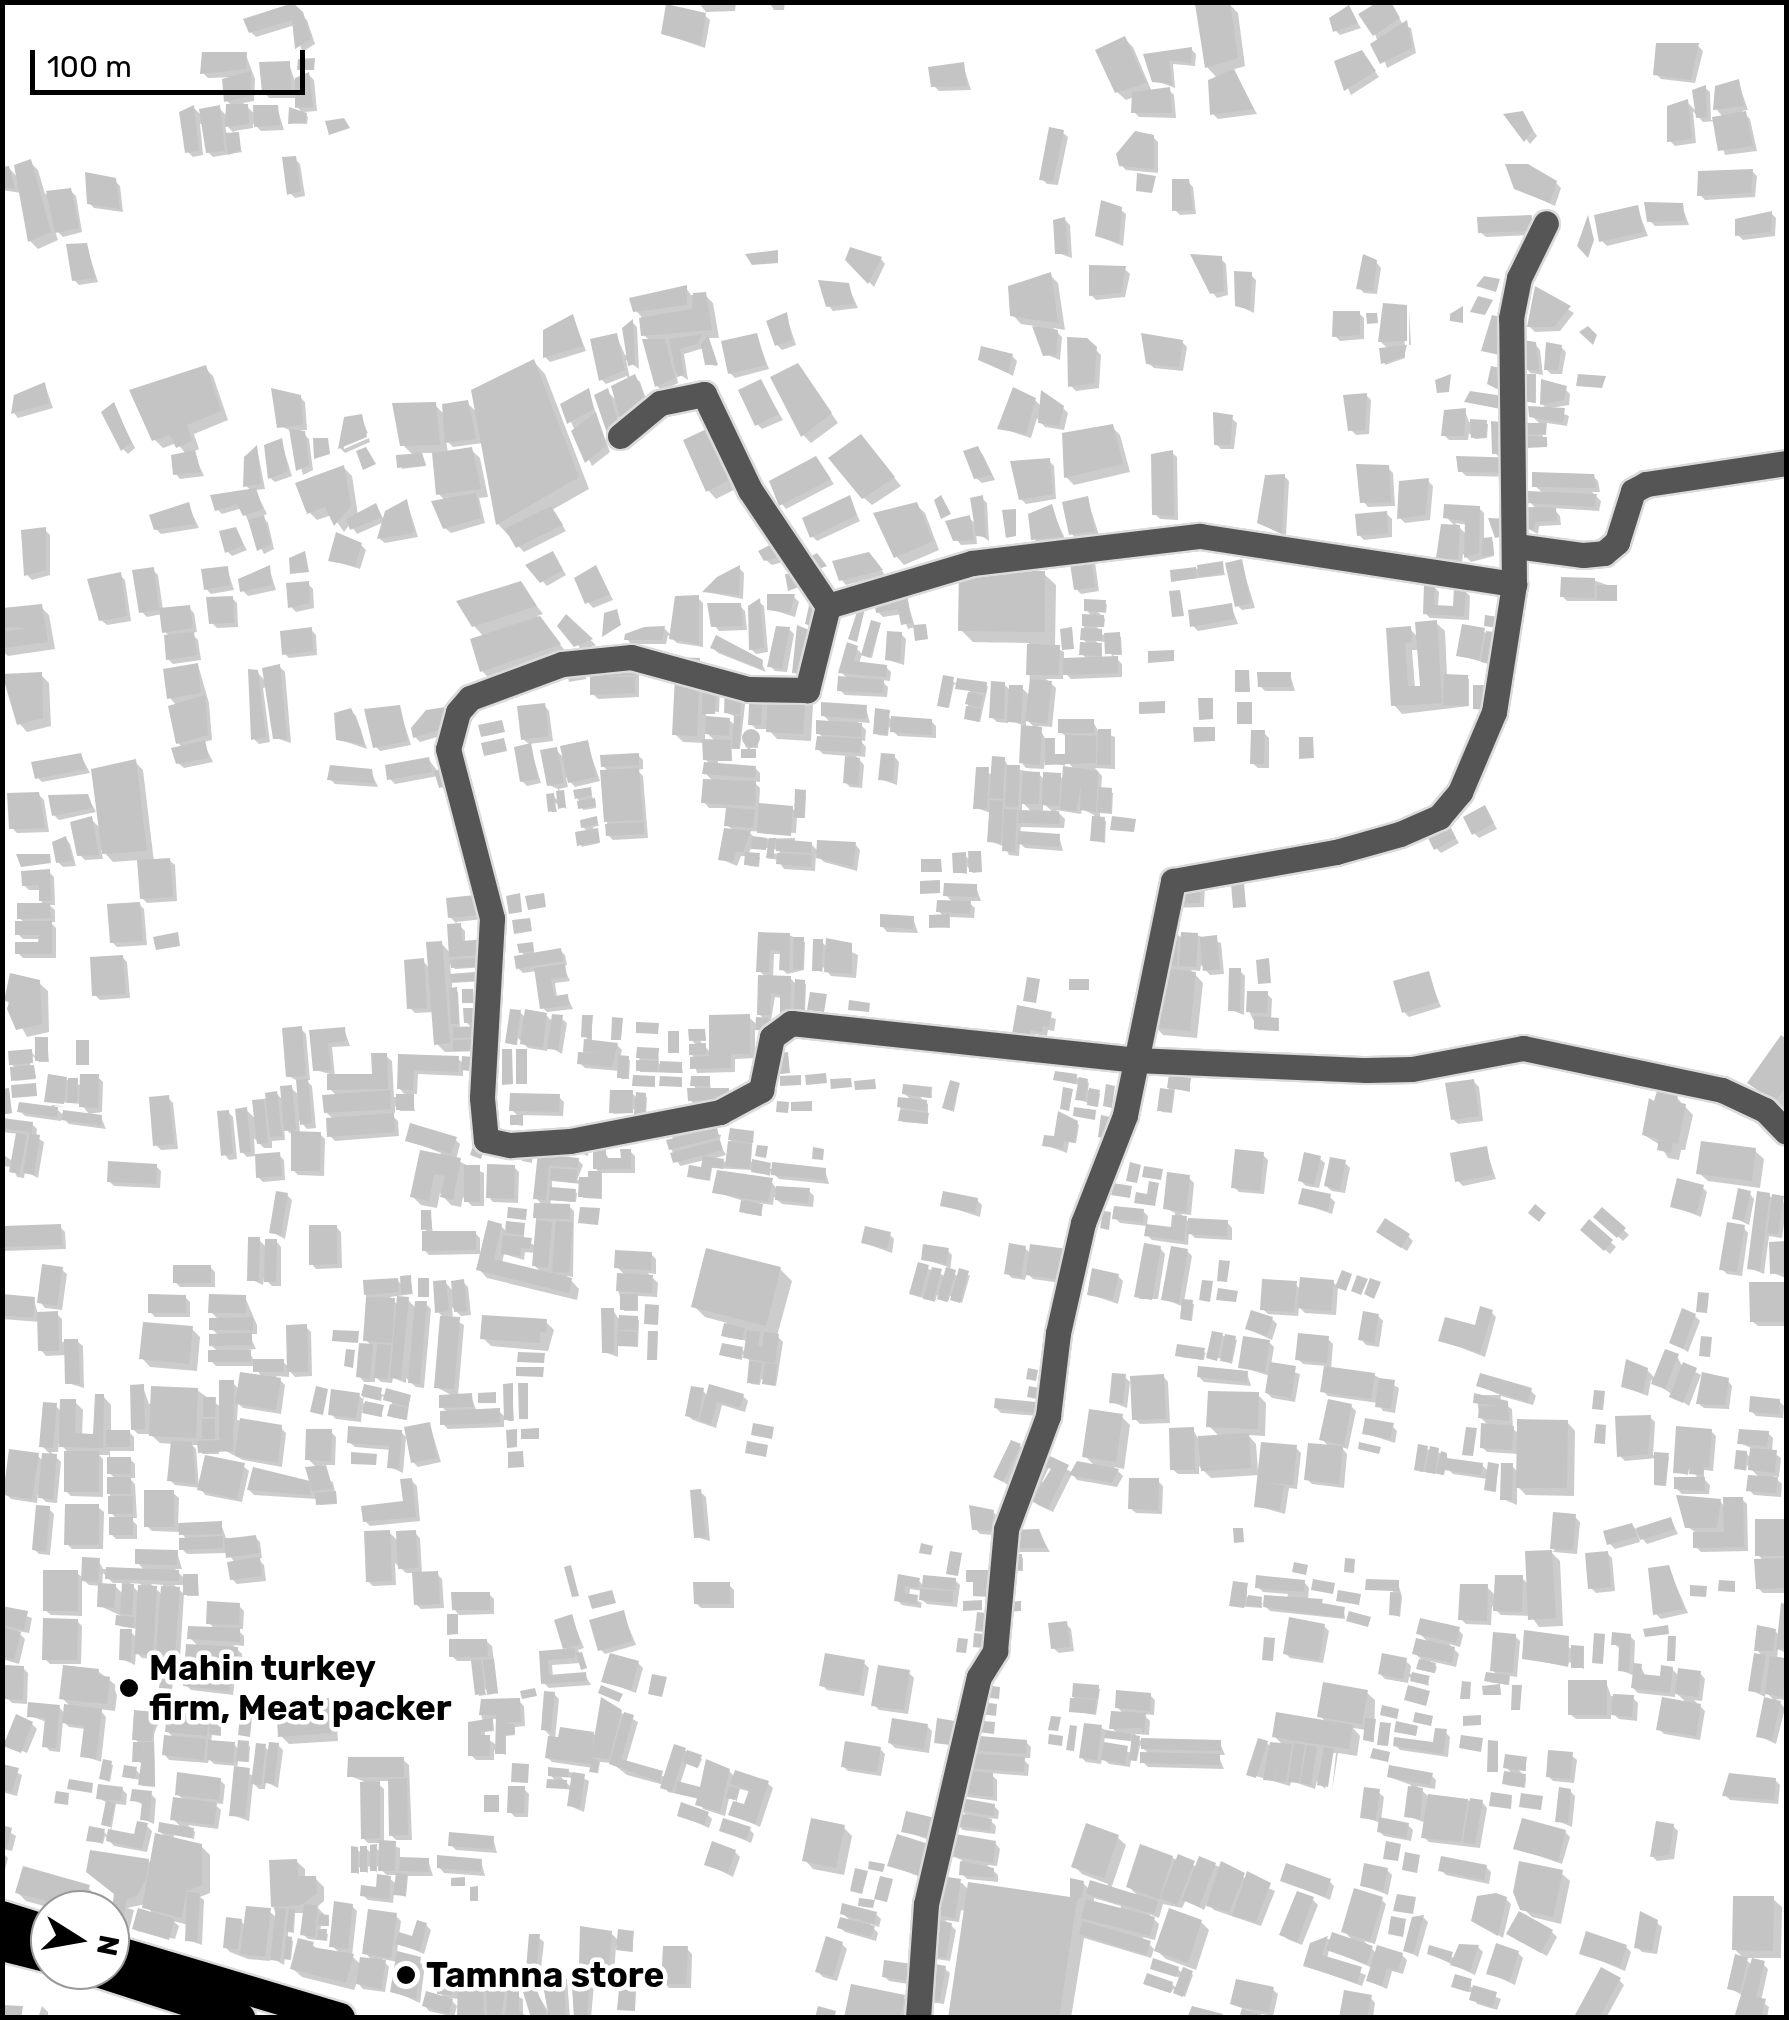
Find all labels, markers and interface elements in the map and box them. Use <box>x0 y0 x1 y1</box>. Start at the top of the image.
scale bar <box>35 30 310 92</box>
text: 100 m <box>47 49 132 85</box>
place label: Mahin turkey firm, Meat packer <box>149 1647 452 1729</box>
marker: Mahin turkey firm, Meat packer <box>118 1677 140 1699</box>
north arrow <box>30 1890 130 1990</box>
text: N <box>90 1932 126 1958</box>
place label: Tamnna store <box>426 1954 664 1996</box>
marker: Tamnna store <box>395 1964 417 1986</box>

